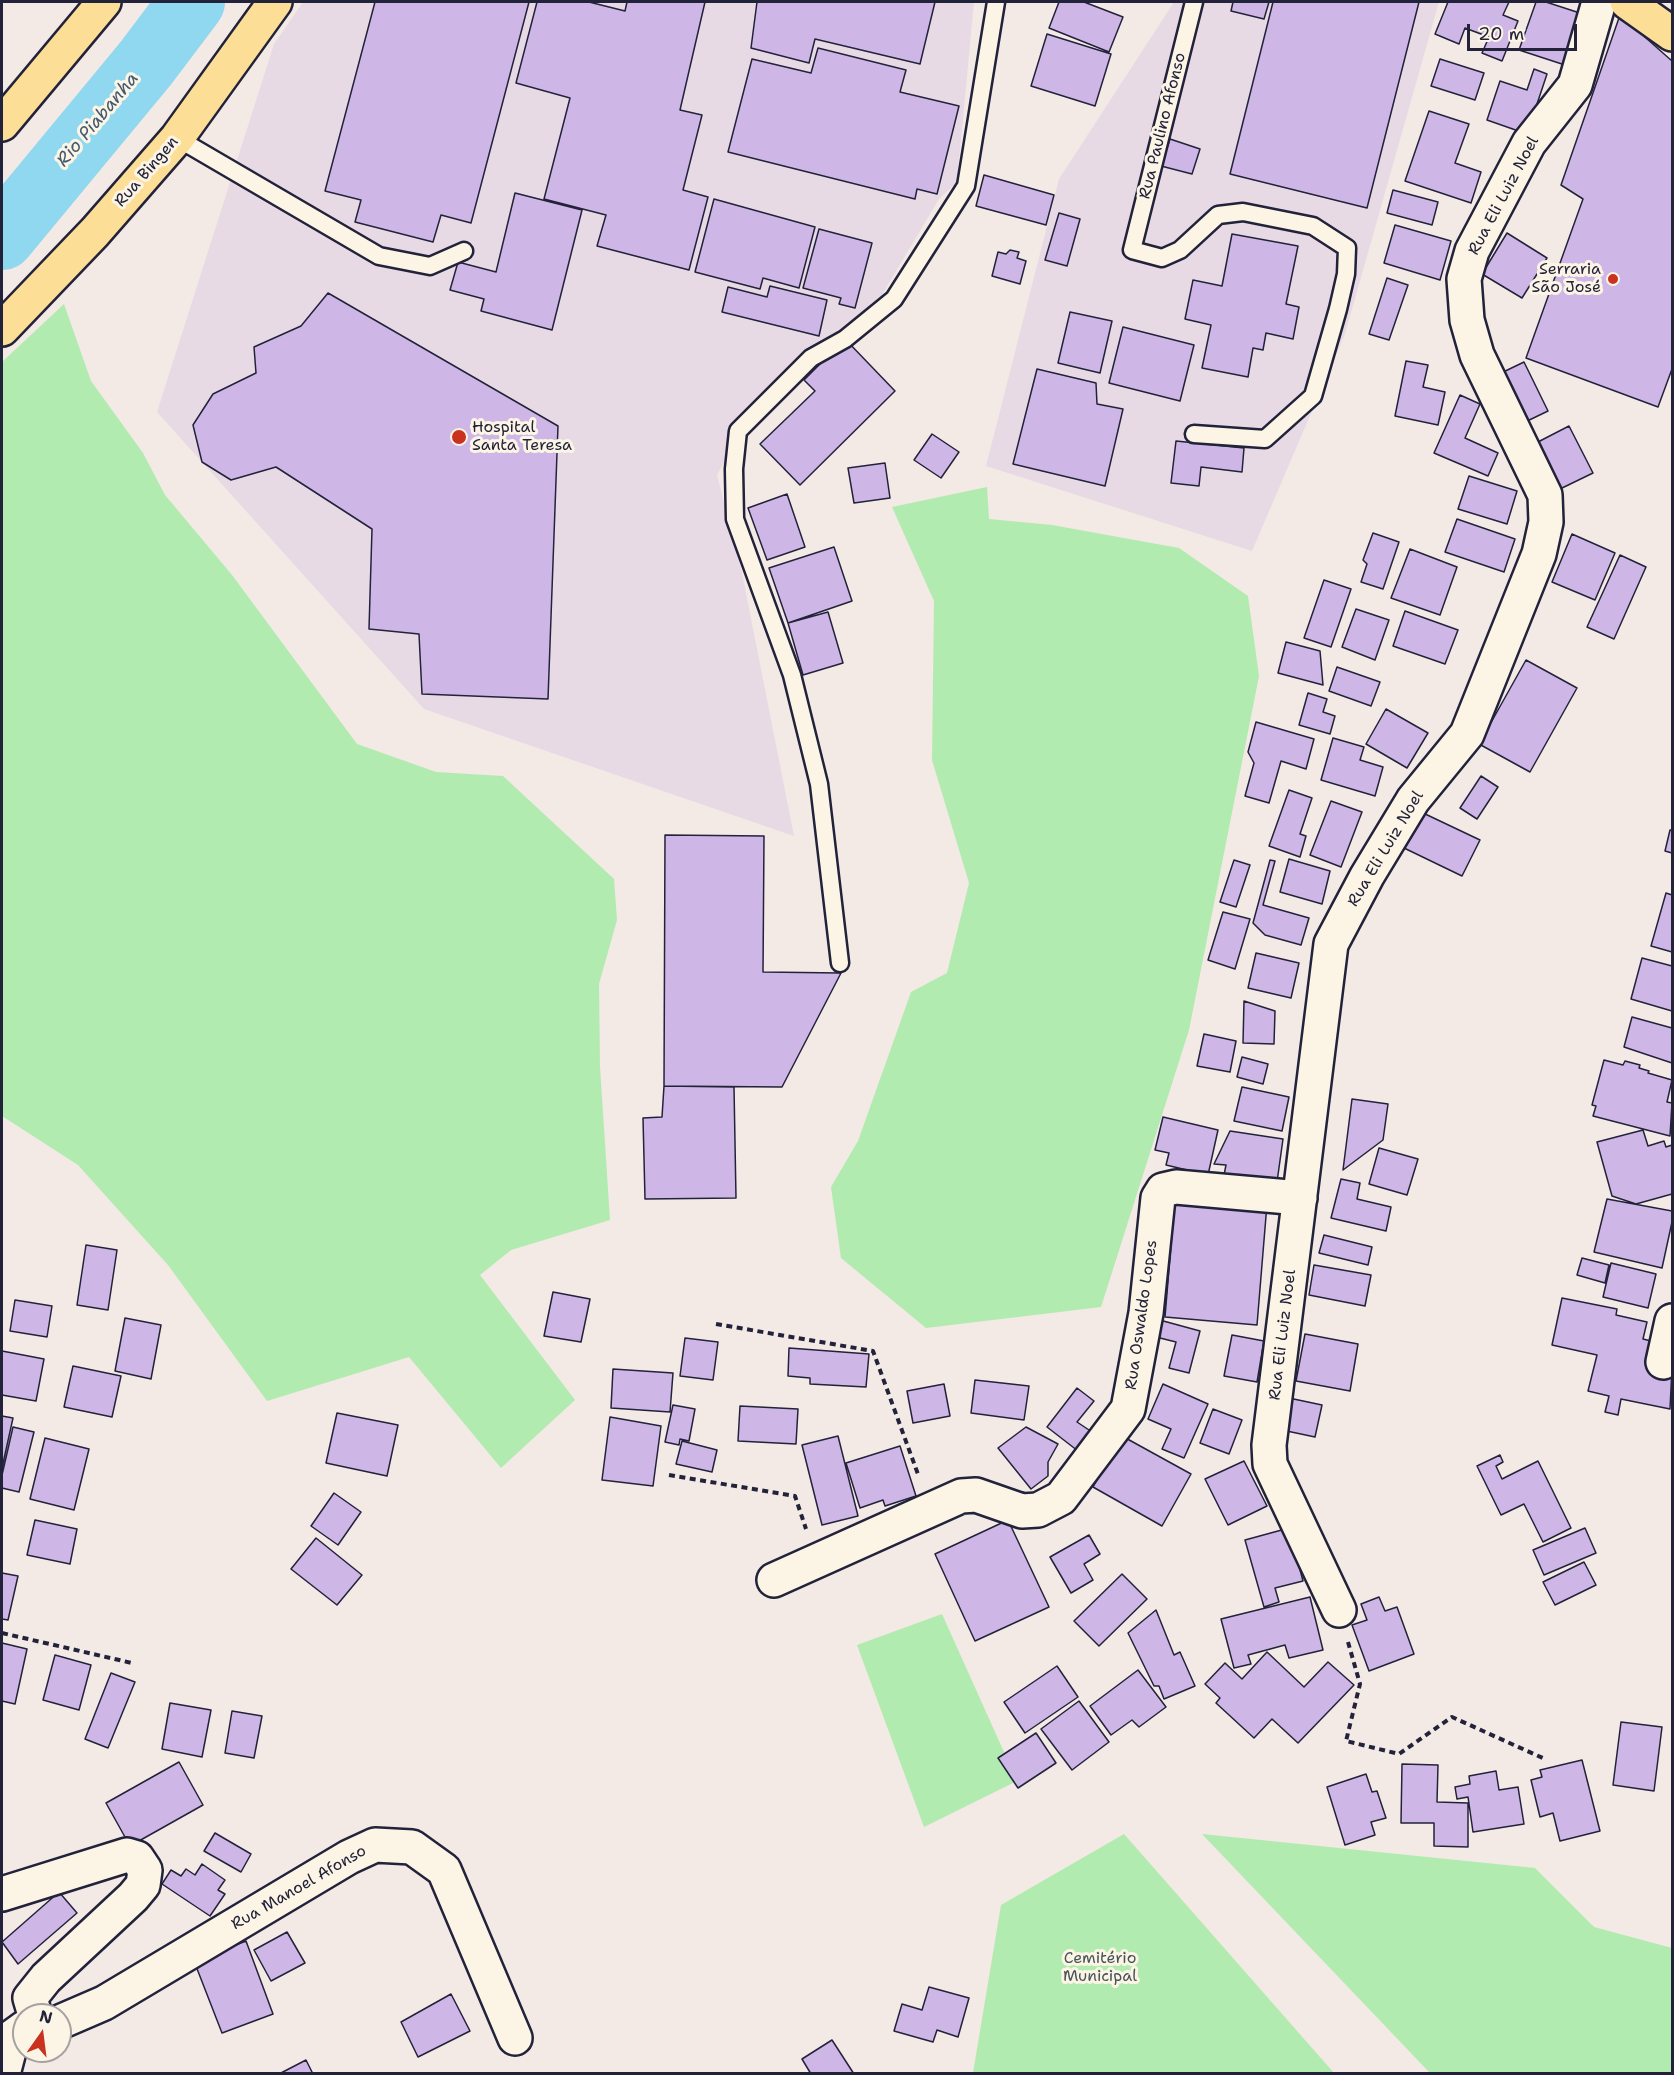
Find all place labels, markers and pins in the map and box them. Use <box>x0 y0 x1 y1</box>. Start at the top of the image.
place label: Serraria São José <box>1531 260 1601 298</box>
marker: Serraria São José <box>1606 272 1620 286</box>
place label: Hospital Santa Teresa <box>472 418 572 456</box>
marker: Hospital Santa Teresa <box>450 428 468 446</box>

